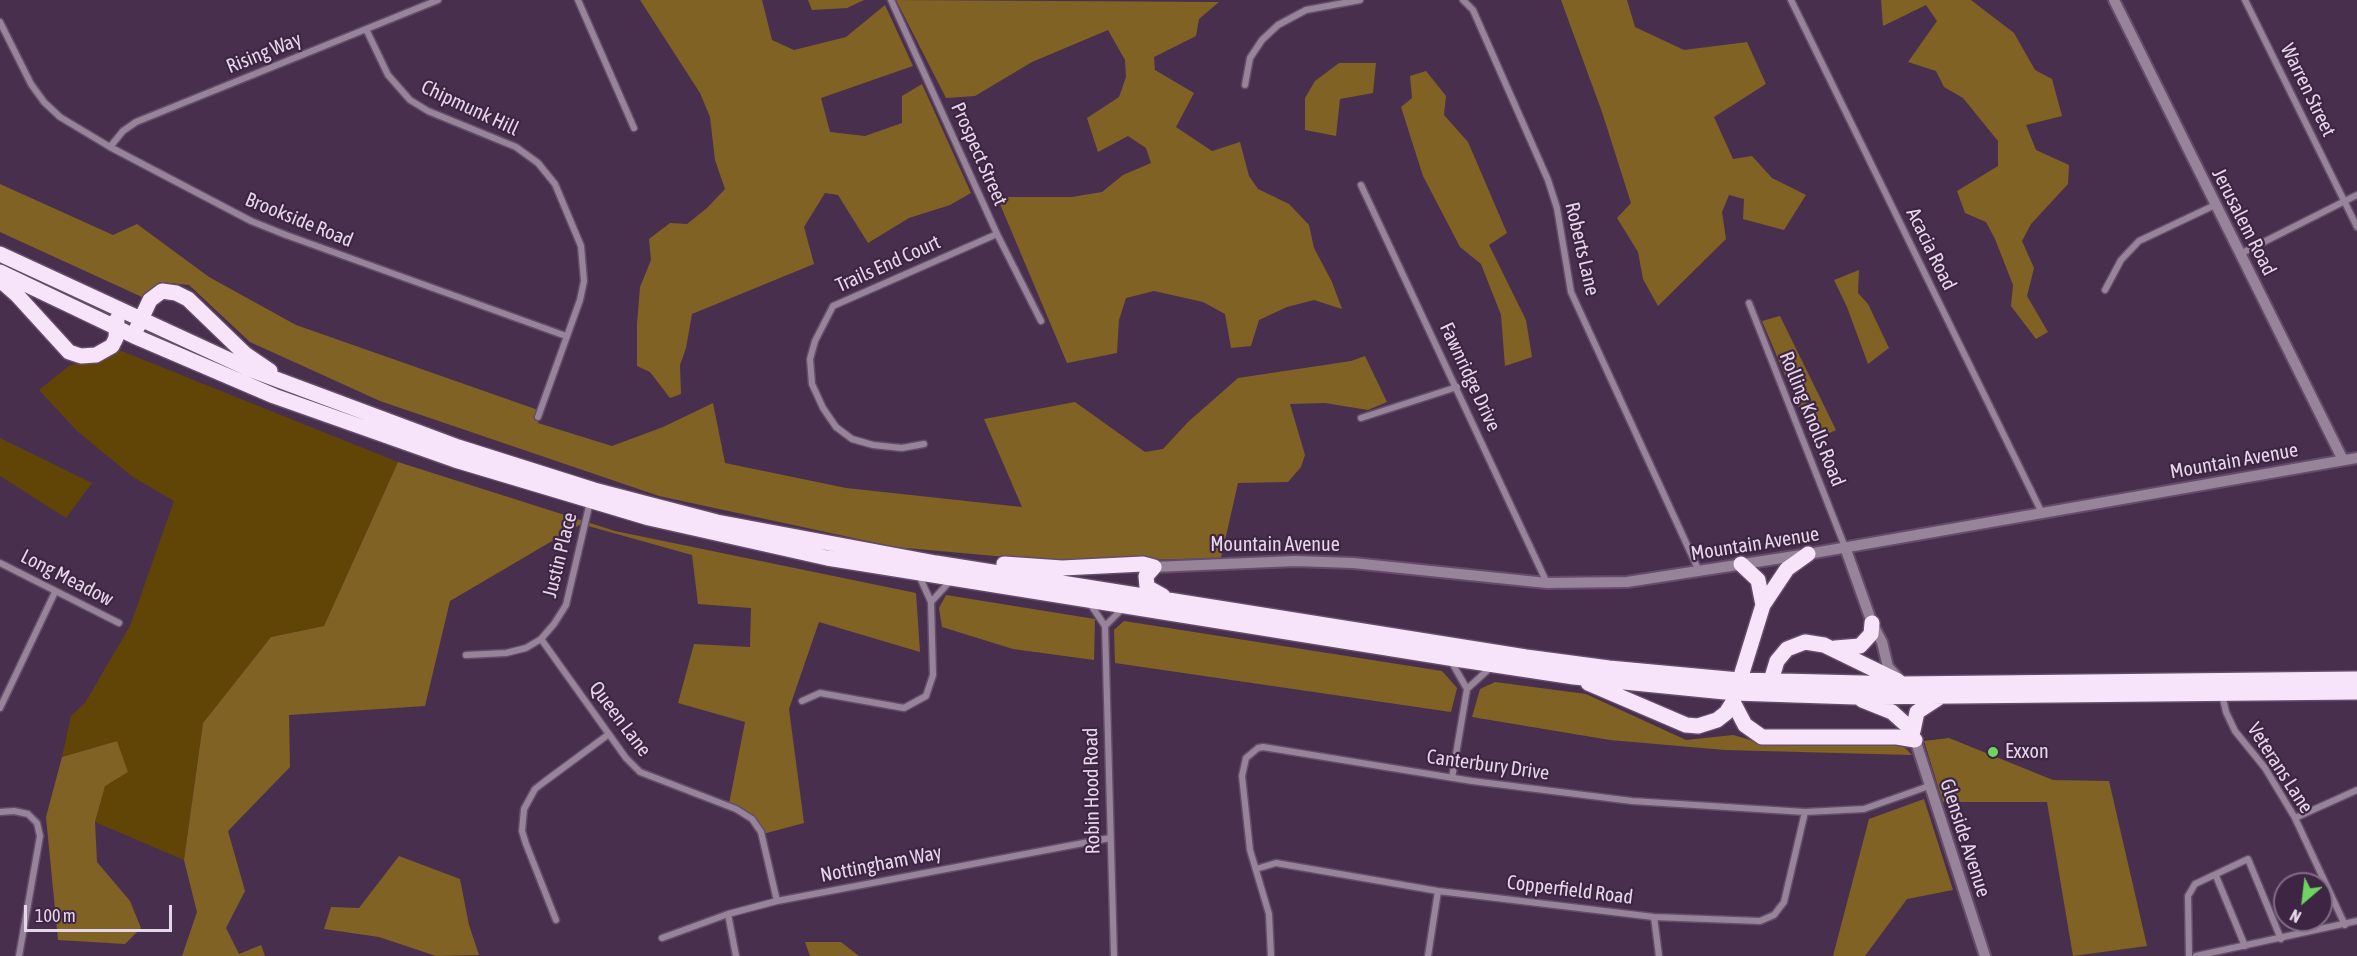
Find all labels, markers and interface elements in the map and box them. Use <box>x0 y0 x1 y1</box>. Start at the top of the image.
street label: Rising Way <box>223 27 305 79</box>
street label: Warren Street <box>2275 40 2341 140</box>
street label: Chipmunk Hill <box>417 75 523 141</box>
street label: Prospect Street <box>946 99 1012 209</box>
street label: Jerusalem Road <box>2207 164 2281 280</box>
street label: Brookside Road <box>242 187 356 253</box>
street label: Roberts Lane <box>1560 200 1604 298</box>
street label: Acacia Road <box>1901 204 1961 294</box>
street label: Trails End Court <box>832 230 944 298</box>
street label: Fawnridge Drive <box>1434 319 1506 435</box>
street label: Rolling Knolls Road <box>1774 348 1850 490</box>
street label: Mountain Avenue <box>2168 438 2300 484</box>
street label: Justin Place <box>538 510 582 600</box>
street label: Mountain Avenue <box>1689 522 1821 566</box>
street label: Mountain Avenue <box>1210 533 1340 557</box>
street label: Long Meadow <box>17 544 117 612</box>
street label: Queen Lane <box>584 677 656 761</box>
street label: Veterans Lane <box>2242 718 2318 818</box>
street label: Robin Hood Road <box>1079 727 1105 855</box>
place label: Exxon <box>2005 740 2049 764</box>
street label: Canterbury Drive <box>1425 745 1551 785</box>
marker: Exxon <box>1986 745 2000 759</box>
street label: Glenside Avenue <box>1935 776 1995 900</box>
street label: Nottingham Way <box>818 840 944 888</box>
street label: Copperfield Road <box>1506 870 1634 910</box>
north arrow <box>2273 872 2333 932</box>
scale bar <box>27 893 176 931</box>
text: 100 m <box>35 905 76 926</box>
text: N <box>2287 906 2304 926</box>

